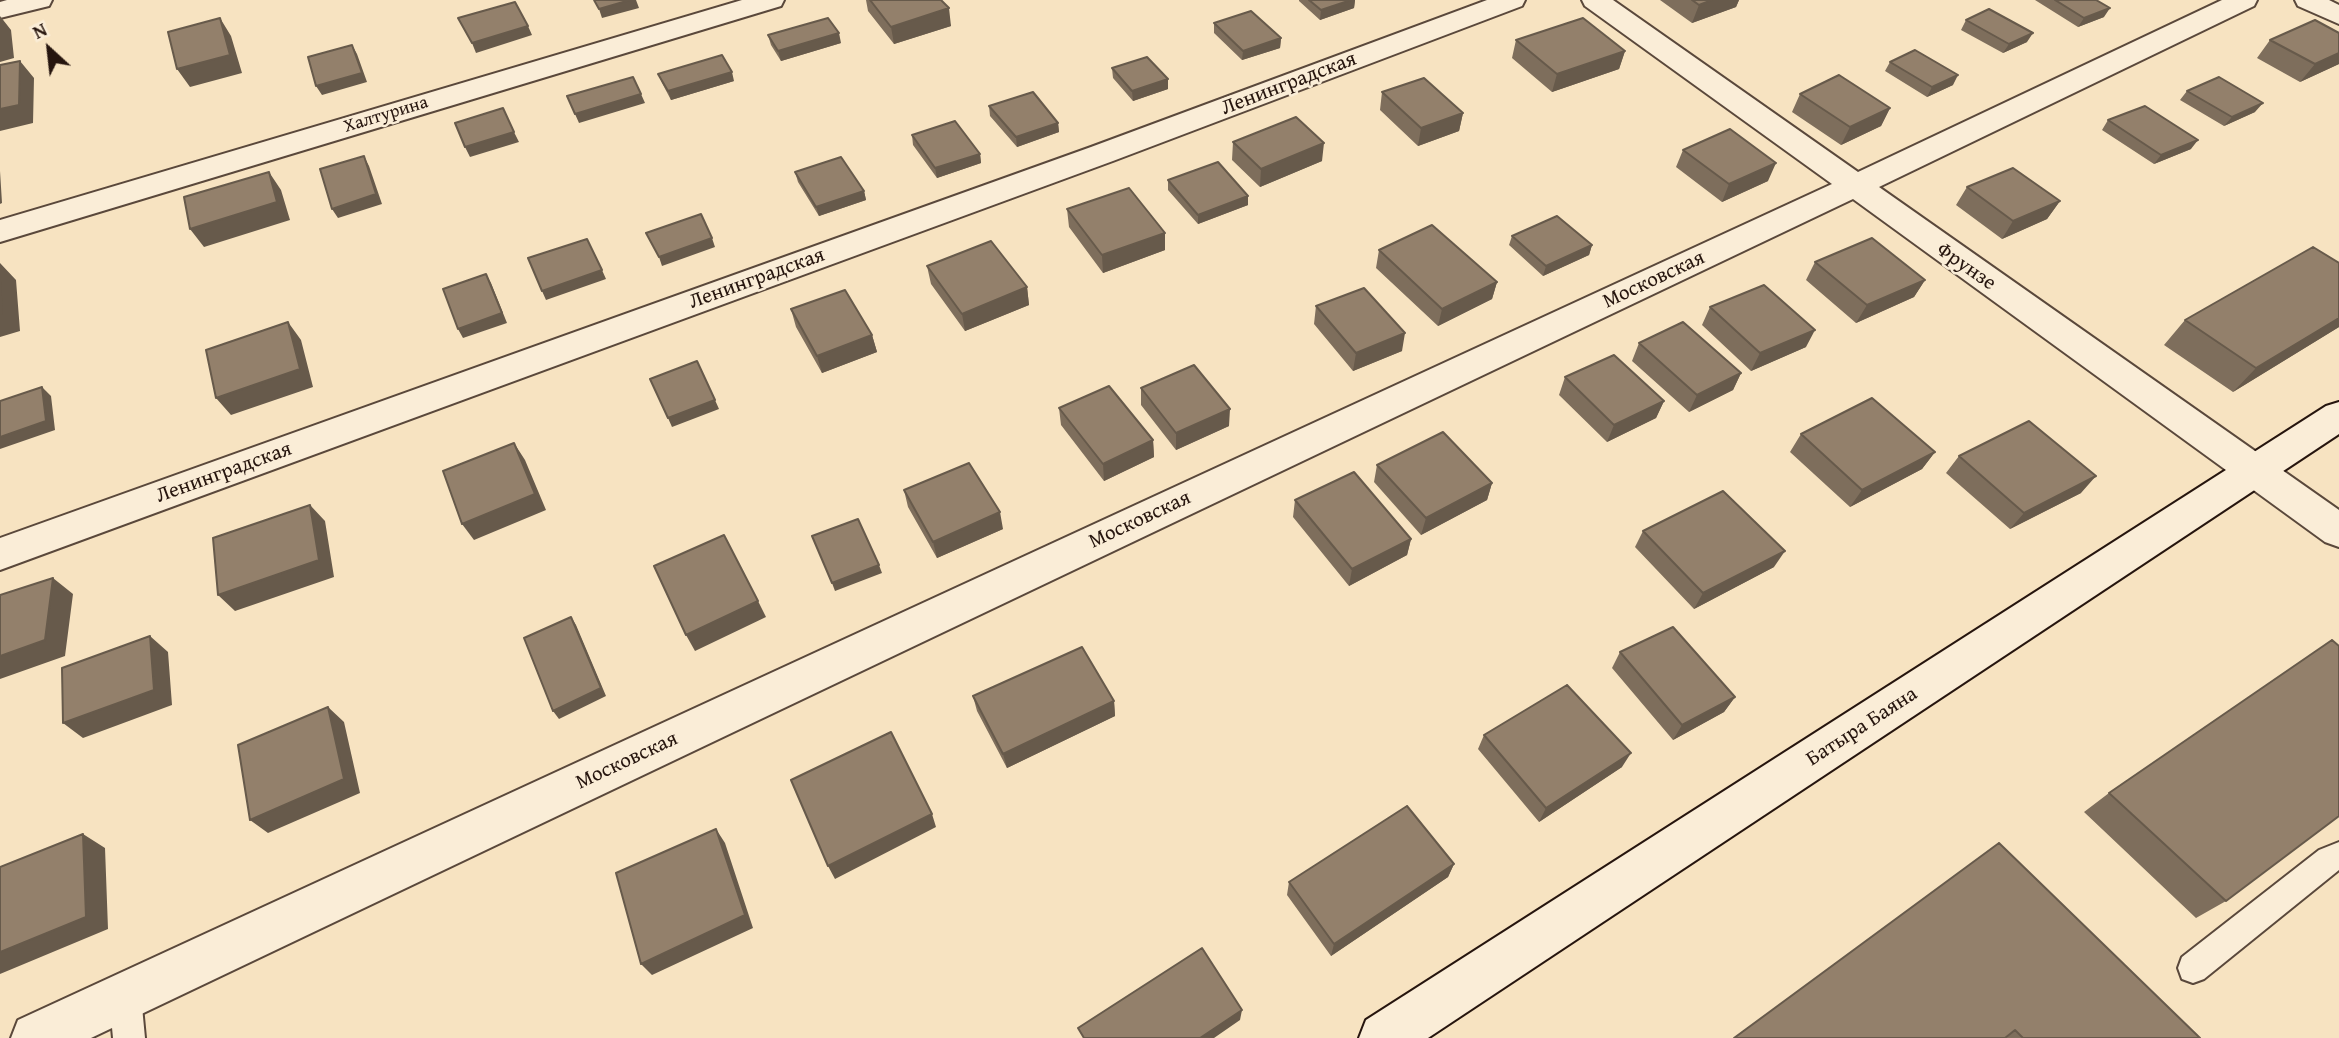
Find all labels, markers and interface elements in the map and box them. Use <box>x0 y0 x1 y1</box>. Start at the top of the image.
north arrow <box>14 14 84 84</box>
text: N <box>27 15 51 46</box>
street label: Ленинградская <box>1218 47 1360 121</box>
street label: Халтурина <box>341 92 431 138</box>
street label: Фрунзе <box>1931 238 2001 296</box>
street label: Ленинградская <box>686 243 828 315</box>
street label: Московская <box>1599 245 1709 315</box>
street label: Ленинградская <box>153 437 295 509</box>
street label: Московская <box>1085 485 1195 555</box>
street label: Батыра Баяна <box>1802 682 1922 772</box>
street label: Московская <box>572 726 682 796</box>

